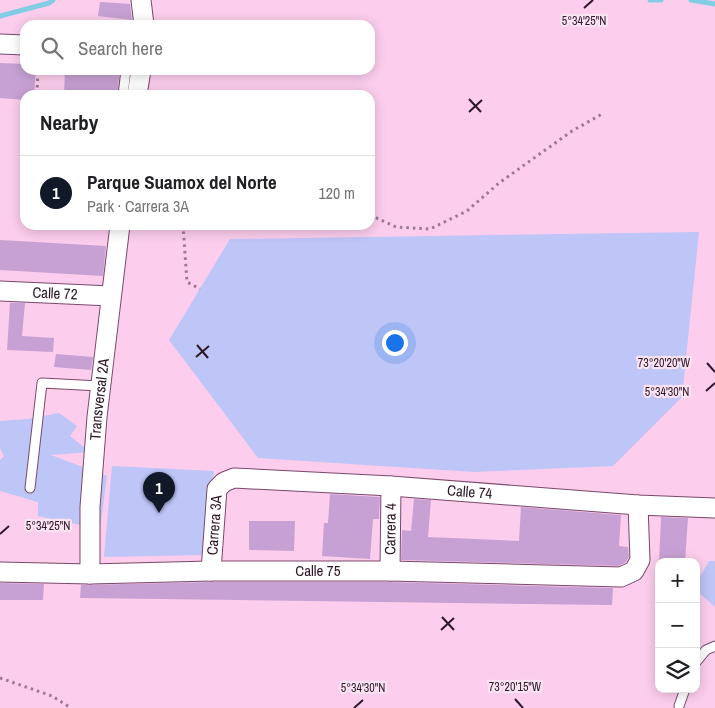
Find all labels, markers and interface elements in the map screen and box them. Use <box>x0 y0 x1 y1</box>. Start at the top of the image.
text: 5°34'25"N <box>562 13 606 29</box>
search box <box>20 20 375 75</box>
icon: search <box>38 34 66 62</box>
text: Search here <box>78 35 163 61</box>
text: Nearby <box>40 108 98 137</box>
text: Parque Suamox del Norte <box>87 169 277 195</box>
text: 1 <box>52 182 60 204</box>
text: 120 m <box>319 182 355 204</box>
text: Park · Carrera 3A <box>87 195 189 217</box>
street label: Calle 72 <box>32 281 78 304</box>
your location <box>382 330 408 356</box>
text: 73°20'20"W <box>638 355 691 371</box>
street label: Transversal 2A <box>84 356 114 441</box>
text: 5°34'30"N <box>645 384 689 400</box>
pin: 1 <box>143 472 175 513</box>
street label: Calle 74 <box>446 479 493 504</box>
street label: Carrera 3A <box>201 494 227 556</box>
street label: Carrera 4 <box>379 503 401 555</box>
text: 5°34'25"N <box>26 518 70 534</box>
map controls <box>655 558 700 693</box>
button: + <box>655 558 700 603</box>
street label: Calle 75 <box>295 560 341 581</box>
button: − <box>655 603 700 648</box>
button: layers <box>655 648 700 693</box>
text: 73°20'15"W <box>489 679 542 695</box>
text: 5°34'30"N <box>341 680 385 696</box>

